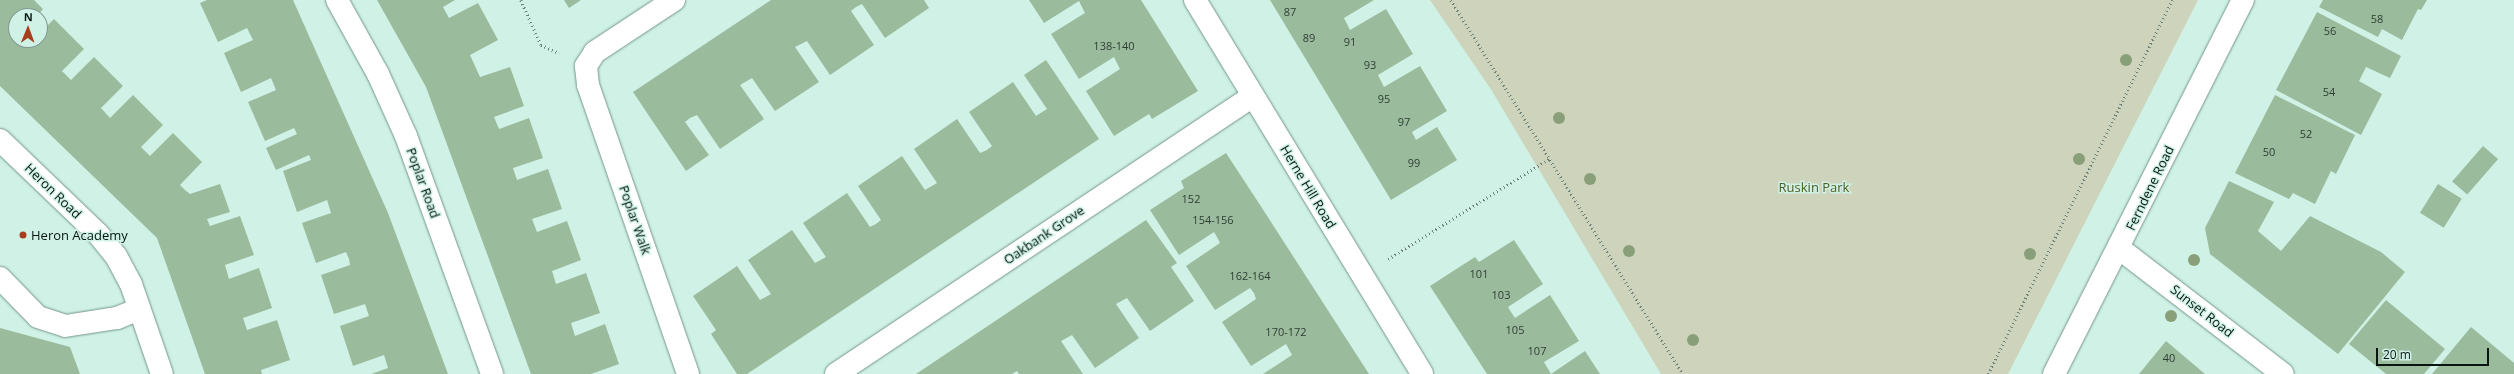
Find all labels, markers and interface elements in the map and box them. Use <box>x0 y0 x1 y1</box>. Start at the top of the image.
house number: 87 <box>1284 5 1296 19</box>
north arrow <box>8 8 48 48</box>
text: N <box>24 9 33 24</box>
house number: 58 <box>2371 12 2383 26</box>
house number: 56 <box>2324 24 2336 38</box>
house number: 89 <box>1303 31 1315 45</box>
house number: 91 <box>1344 35 1356 49</box>
house number: 138-140 <box>1093 39 1135 53</box>
house number: 93 <box>1364 58 1376 72</box>
house number: 54 <box>2323 85 2335 99</box>
house number: 95 <box>1378 92 1390 106</box>
house number: 97 <box>1398 115 1410 129</box>
house number: 52 <box>2300 127 2312 141</box>
street label: Herne Hill Road <box>1277 142 1339 232</box>
street label: Ferndene Road <box>2123 143 2177 233</box>
house number: 50 <box>2263 145 2275 159</box>
street label: Poplar Road <box>403 146 443 220</box>
house number: 99 <box>1408 156 1420 170</box>
street label: Heron Road <box>22 160 84 222</box>
park label: Ruskin Park <box>1779 179 1849 195</box>
street label: Poplar Walk <box>616 183 654 257</box>
house number: 152 <box>1182 192 1200 206</box>
street label: Oakbank Grove <box>1001 202 1087 268</box>
house number: 154-156 <box>1192 213 1234 227</box>
place label: Heron Academy <box>31 227 128 243</box>
marker: Heron Academy <box>18 230 28 240</box>
house number: 101 <box>1470 267 1488 281</box>
house number: 162-164 <box>1229 269 1271 283</box>
street label: Sunset Road <box>2167 282 2237 340</box>
house number: 103 <box>1492 288 1510 302</box>
house number: 105 <box>1506 323 1524 337</box>
house number: 170-172 <box>1265 325 1307 339</box>
scale bar <box>2378 340 2491 366</box>
house number: 107 <box>1528 344 1546 358</box>
text: 20 m <box>2383 346 2411 363</box>
house number: 40 <box>2163 351 2175 365</box>

